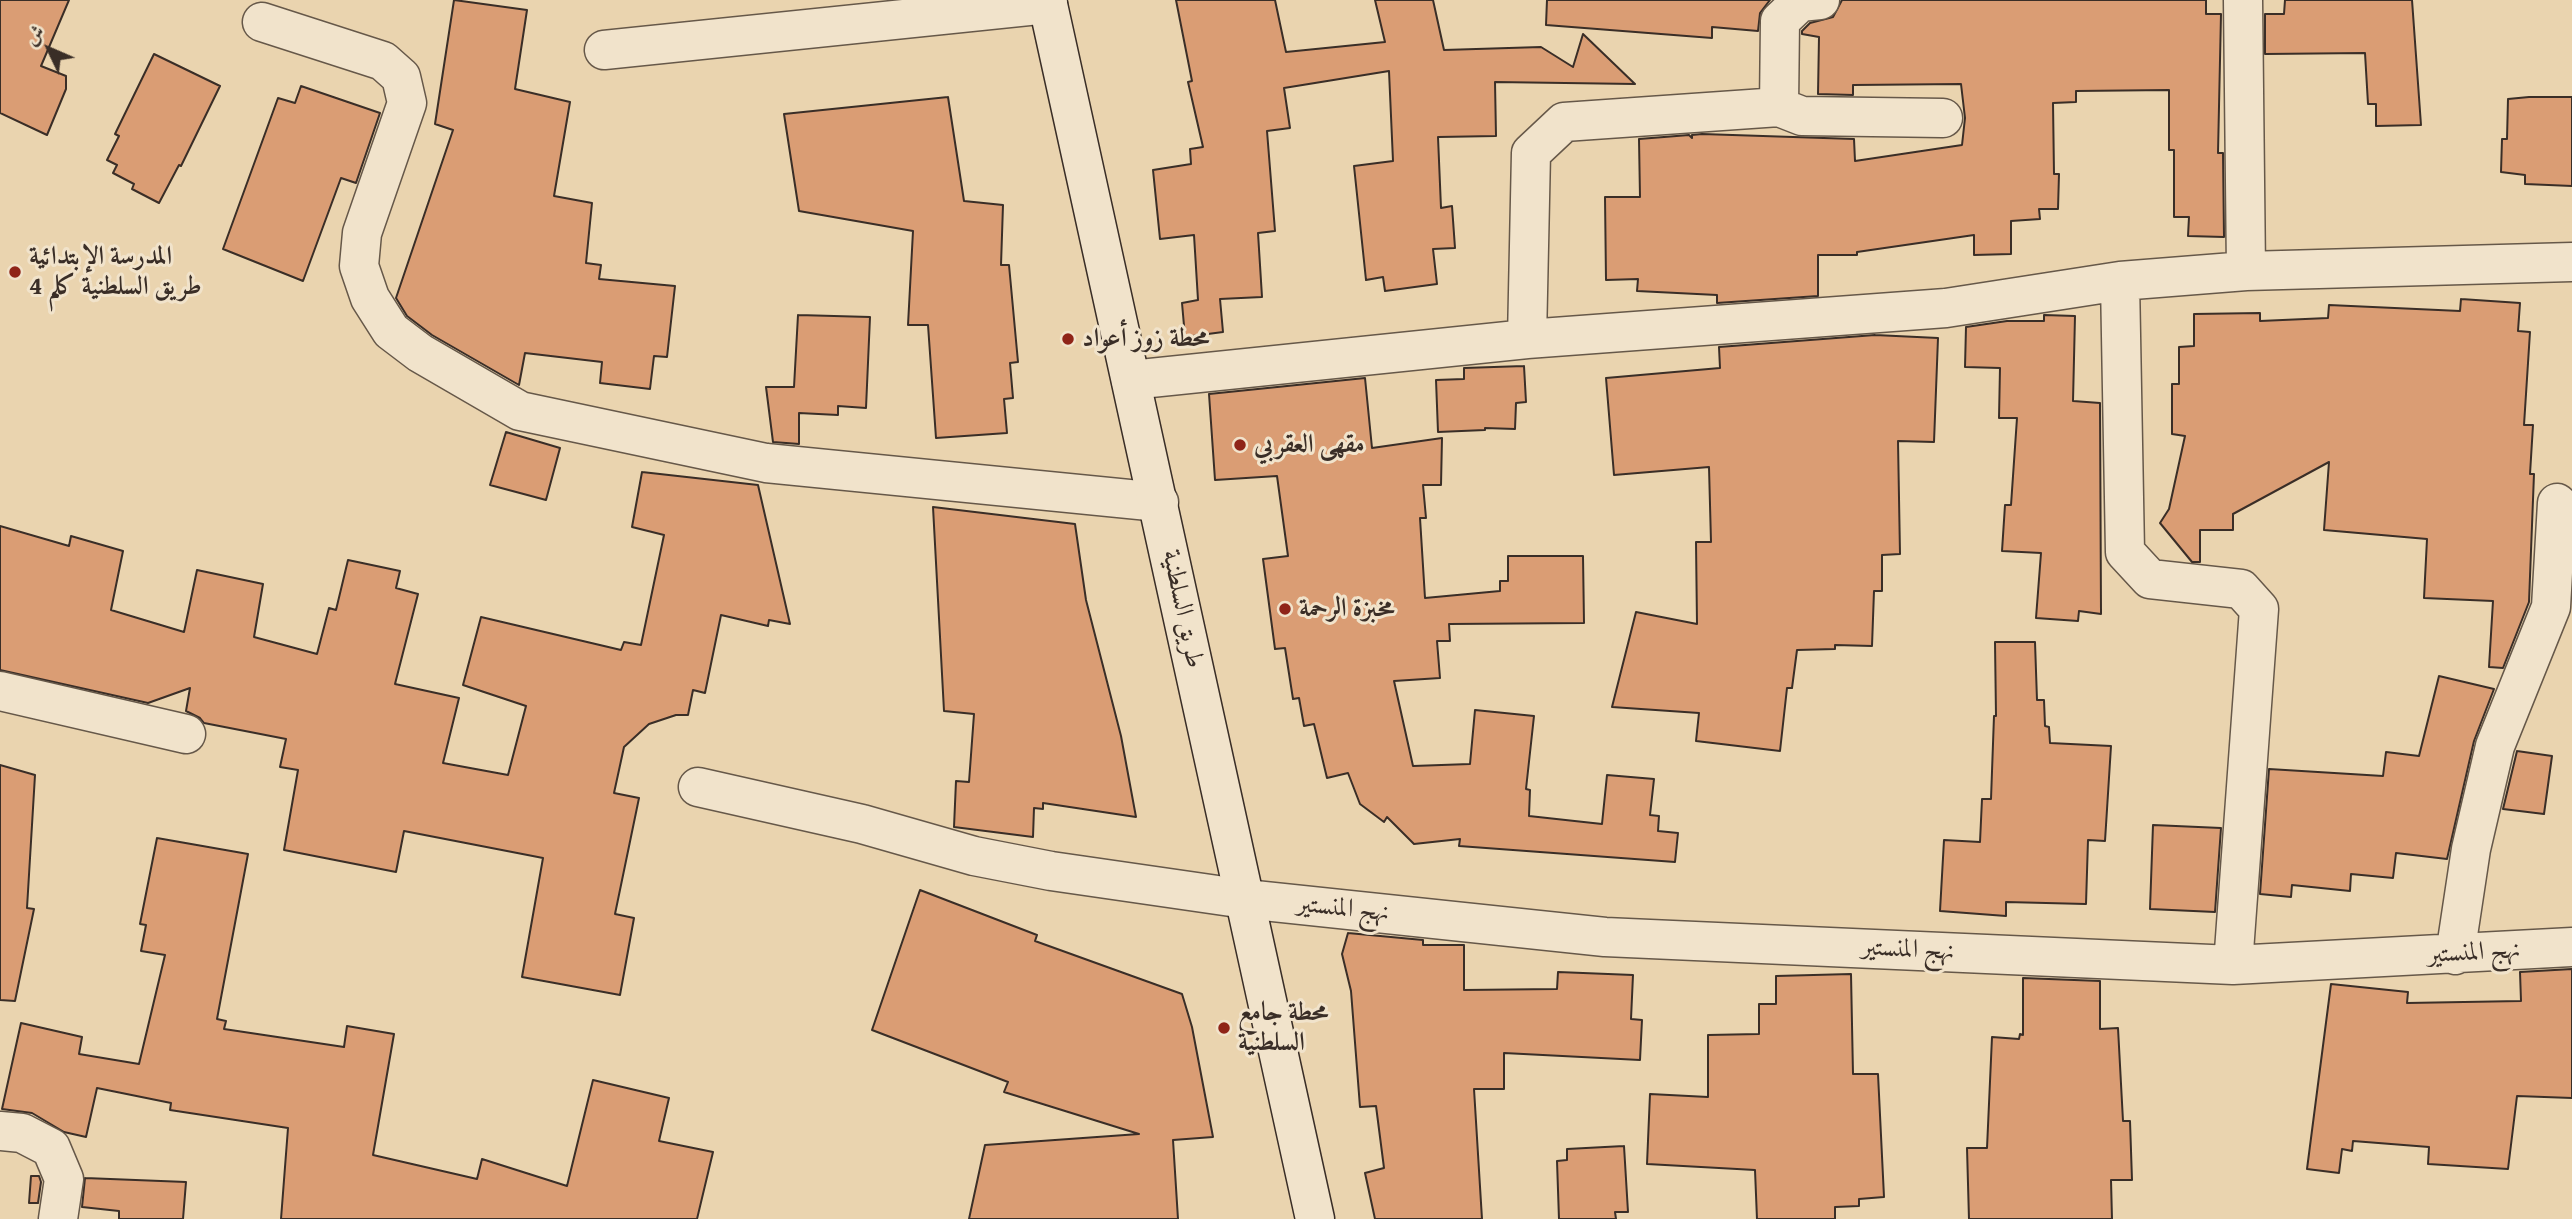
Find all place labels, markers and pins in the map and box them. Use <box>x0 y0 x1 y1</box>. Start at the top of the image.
place label: المدرسة الإبتدائية طريق السلطنية كلم 4 <box>29 241 202 302</box>
marker: المدرسة الإبتدائية طريق السلطنية كلم 4 <box>7 264 23 280</box>
place label: محطة زوز أعواد <box>1082 323 1209 355</box>
marker: محطة زوز أعواد <box>1060 331 1076 347</box>
place label: مقهى العقربي <box>1254 429 1365 461</box>
marker: مقهى العقربي <box>1232 437 1248 453</box>
place label: مخبزة الرحمة <box>1299 593 1394 625</box>
marker: مخبزة الرحمة <box>1277 601 1293 617</box>
place label: محطة جامع السلطنية <box>1238 997 1328 1058</box>
marker: محطة جامع السلطنية <box>1216 1020 1232 1036</box>

